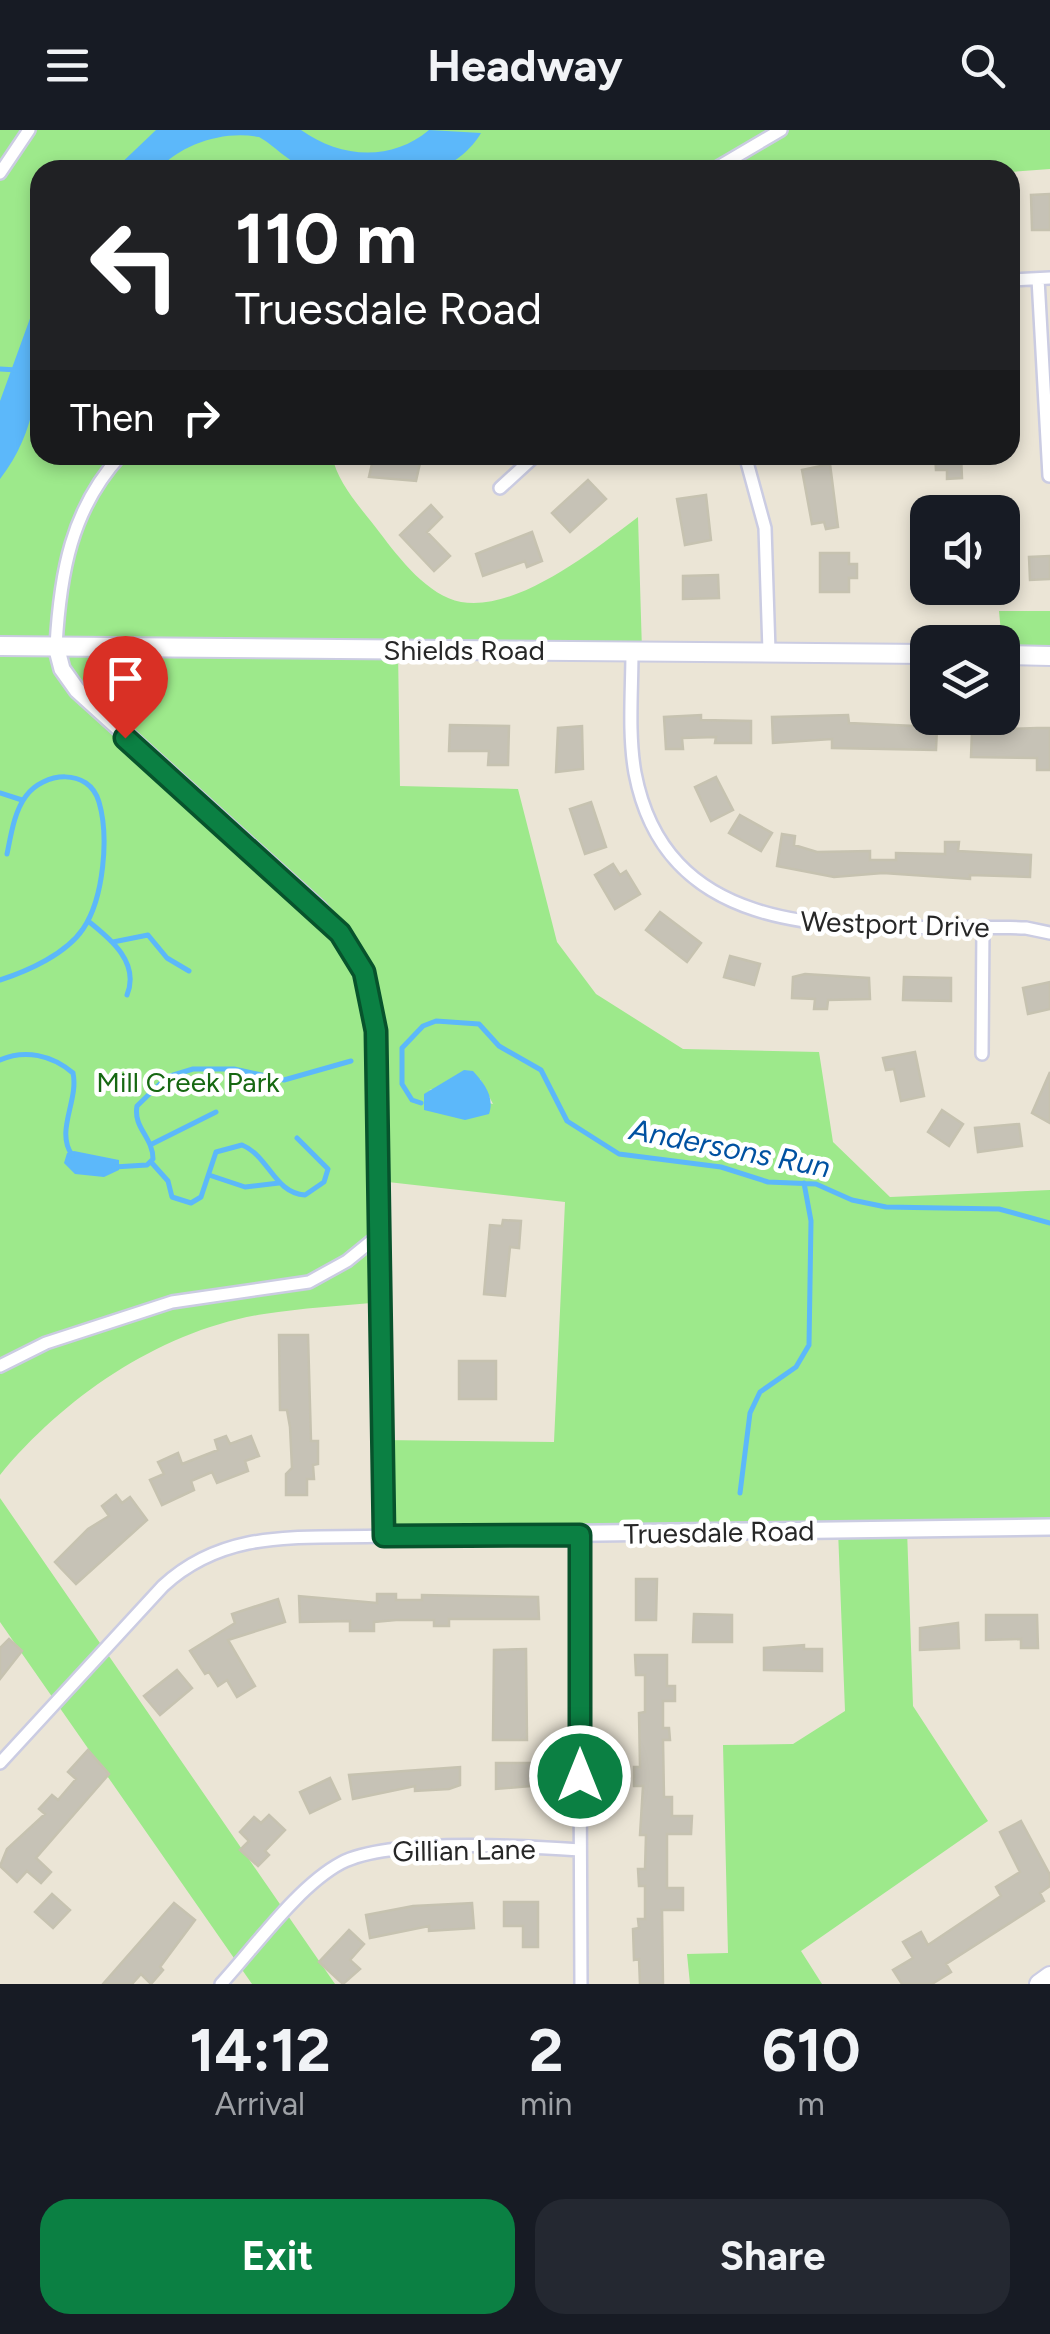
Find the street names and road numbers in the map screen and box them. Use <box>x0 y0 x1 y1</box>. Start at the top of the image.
street label: Shields Road <box>383 633 545 667</box>
street label: Westport Drive <box>800 904 990 944</box>
street label: Truesdale Road <box>623 1513 815 1551</box>
street label: Gillian Lane <box>392 1832 536 1868</box>

